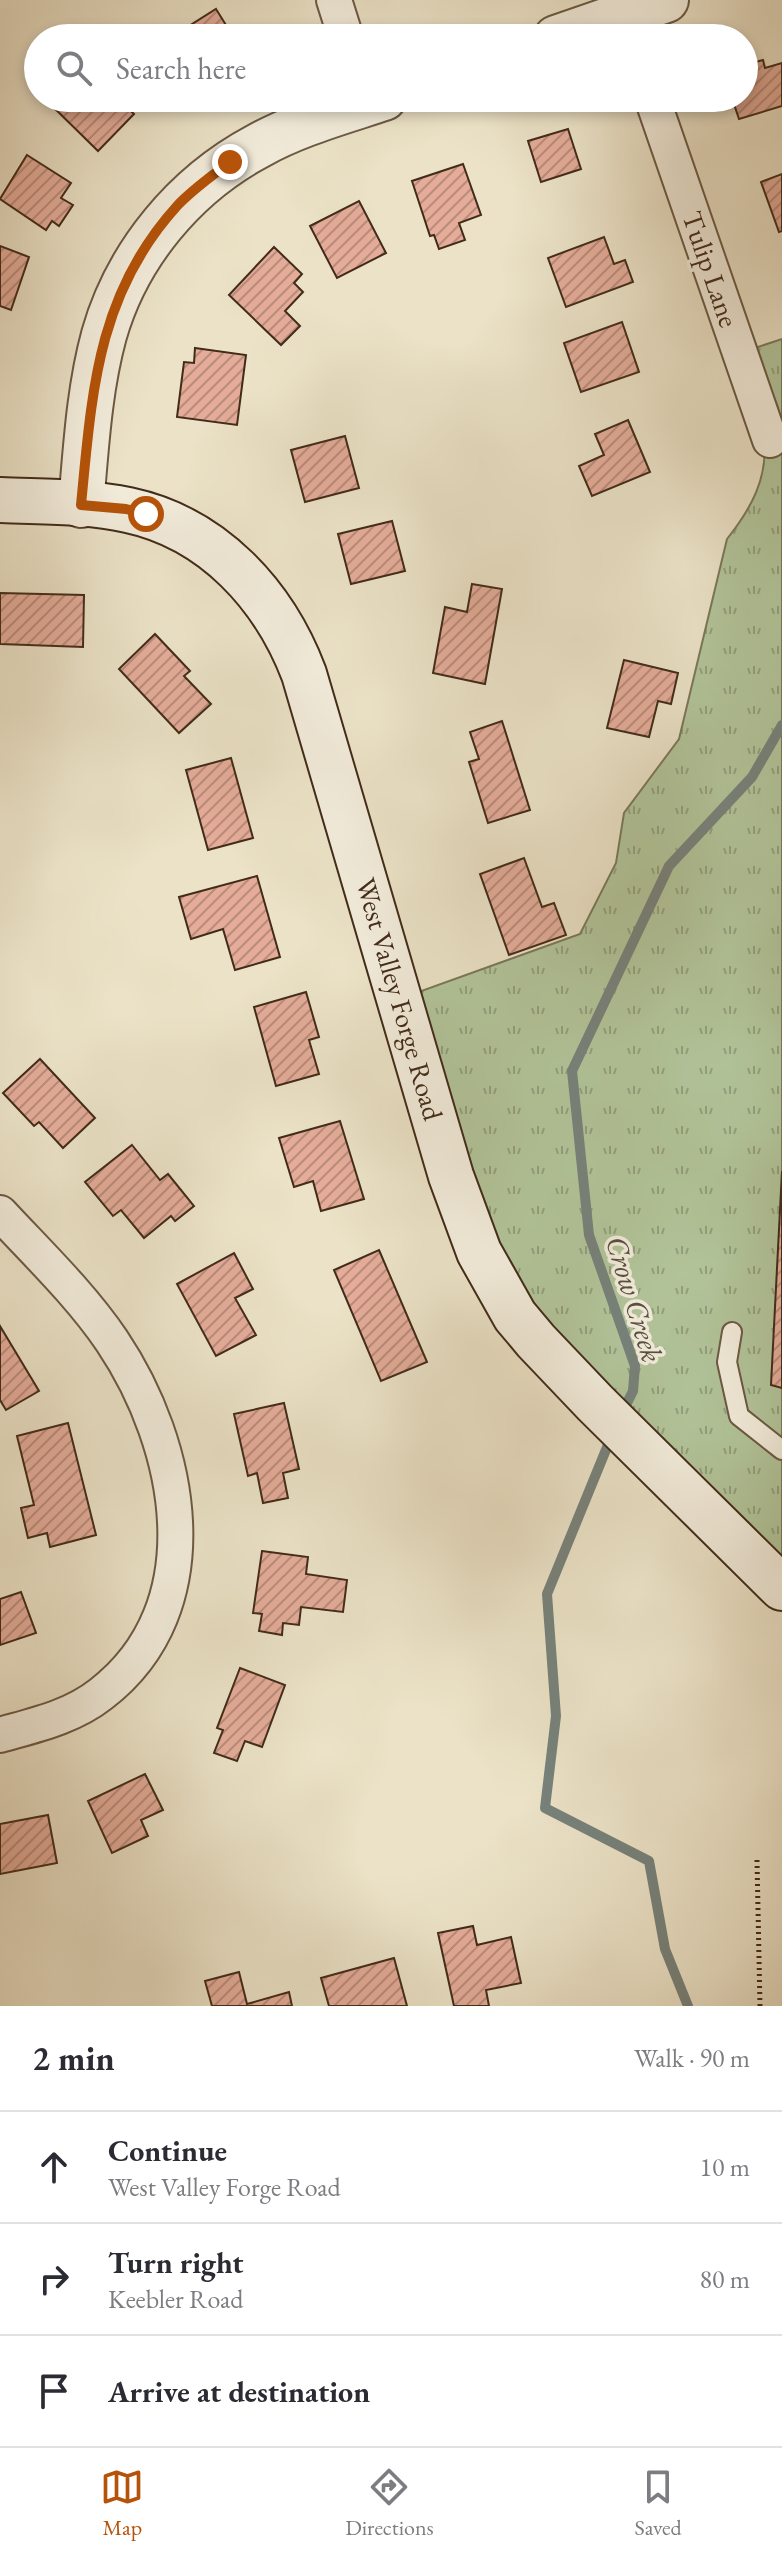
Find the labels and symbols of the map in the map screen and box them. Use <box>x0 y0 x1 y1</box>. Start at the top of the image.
route end <box>212 144 248 180</box>
street label: Tulip Lane <box>674 206 748 332</box>
route start <box>128 496 164 532</box>
street label: West Valley Forge Road <box>348 874 452 1125</box>
water label: Crow Creek <box>597 1231 672 1367</box>

